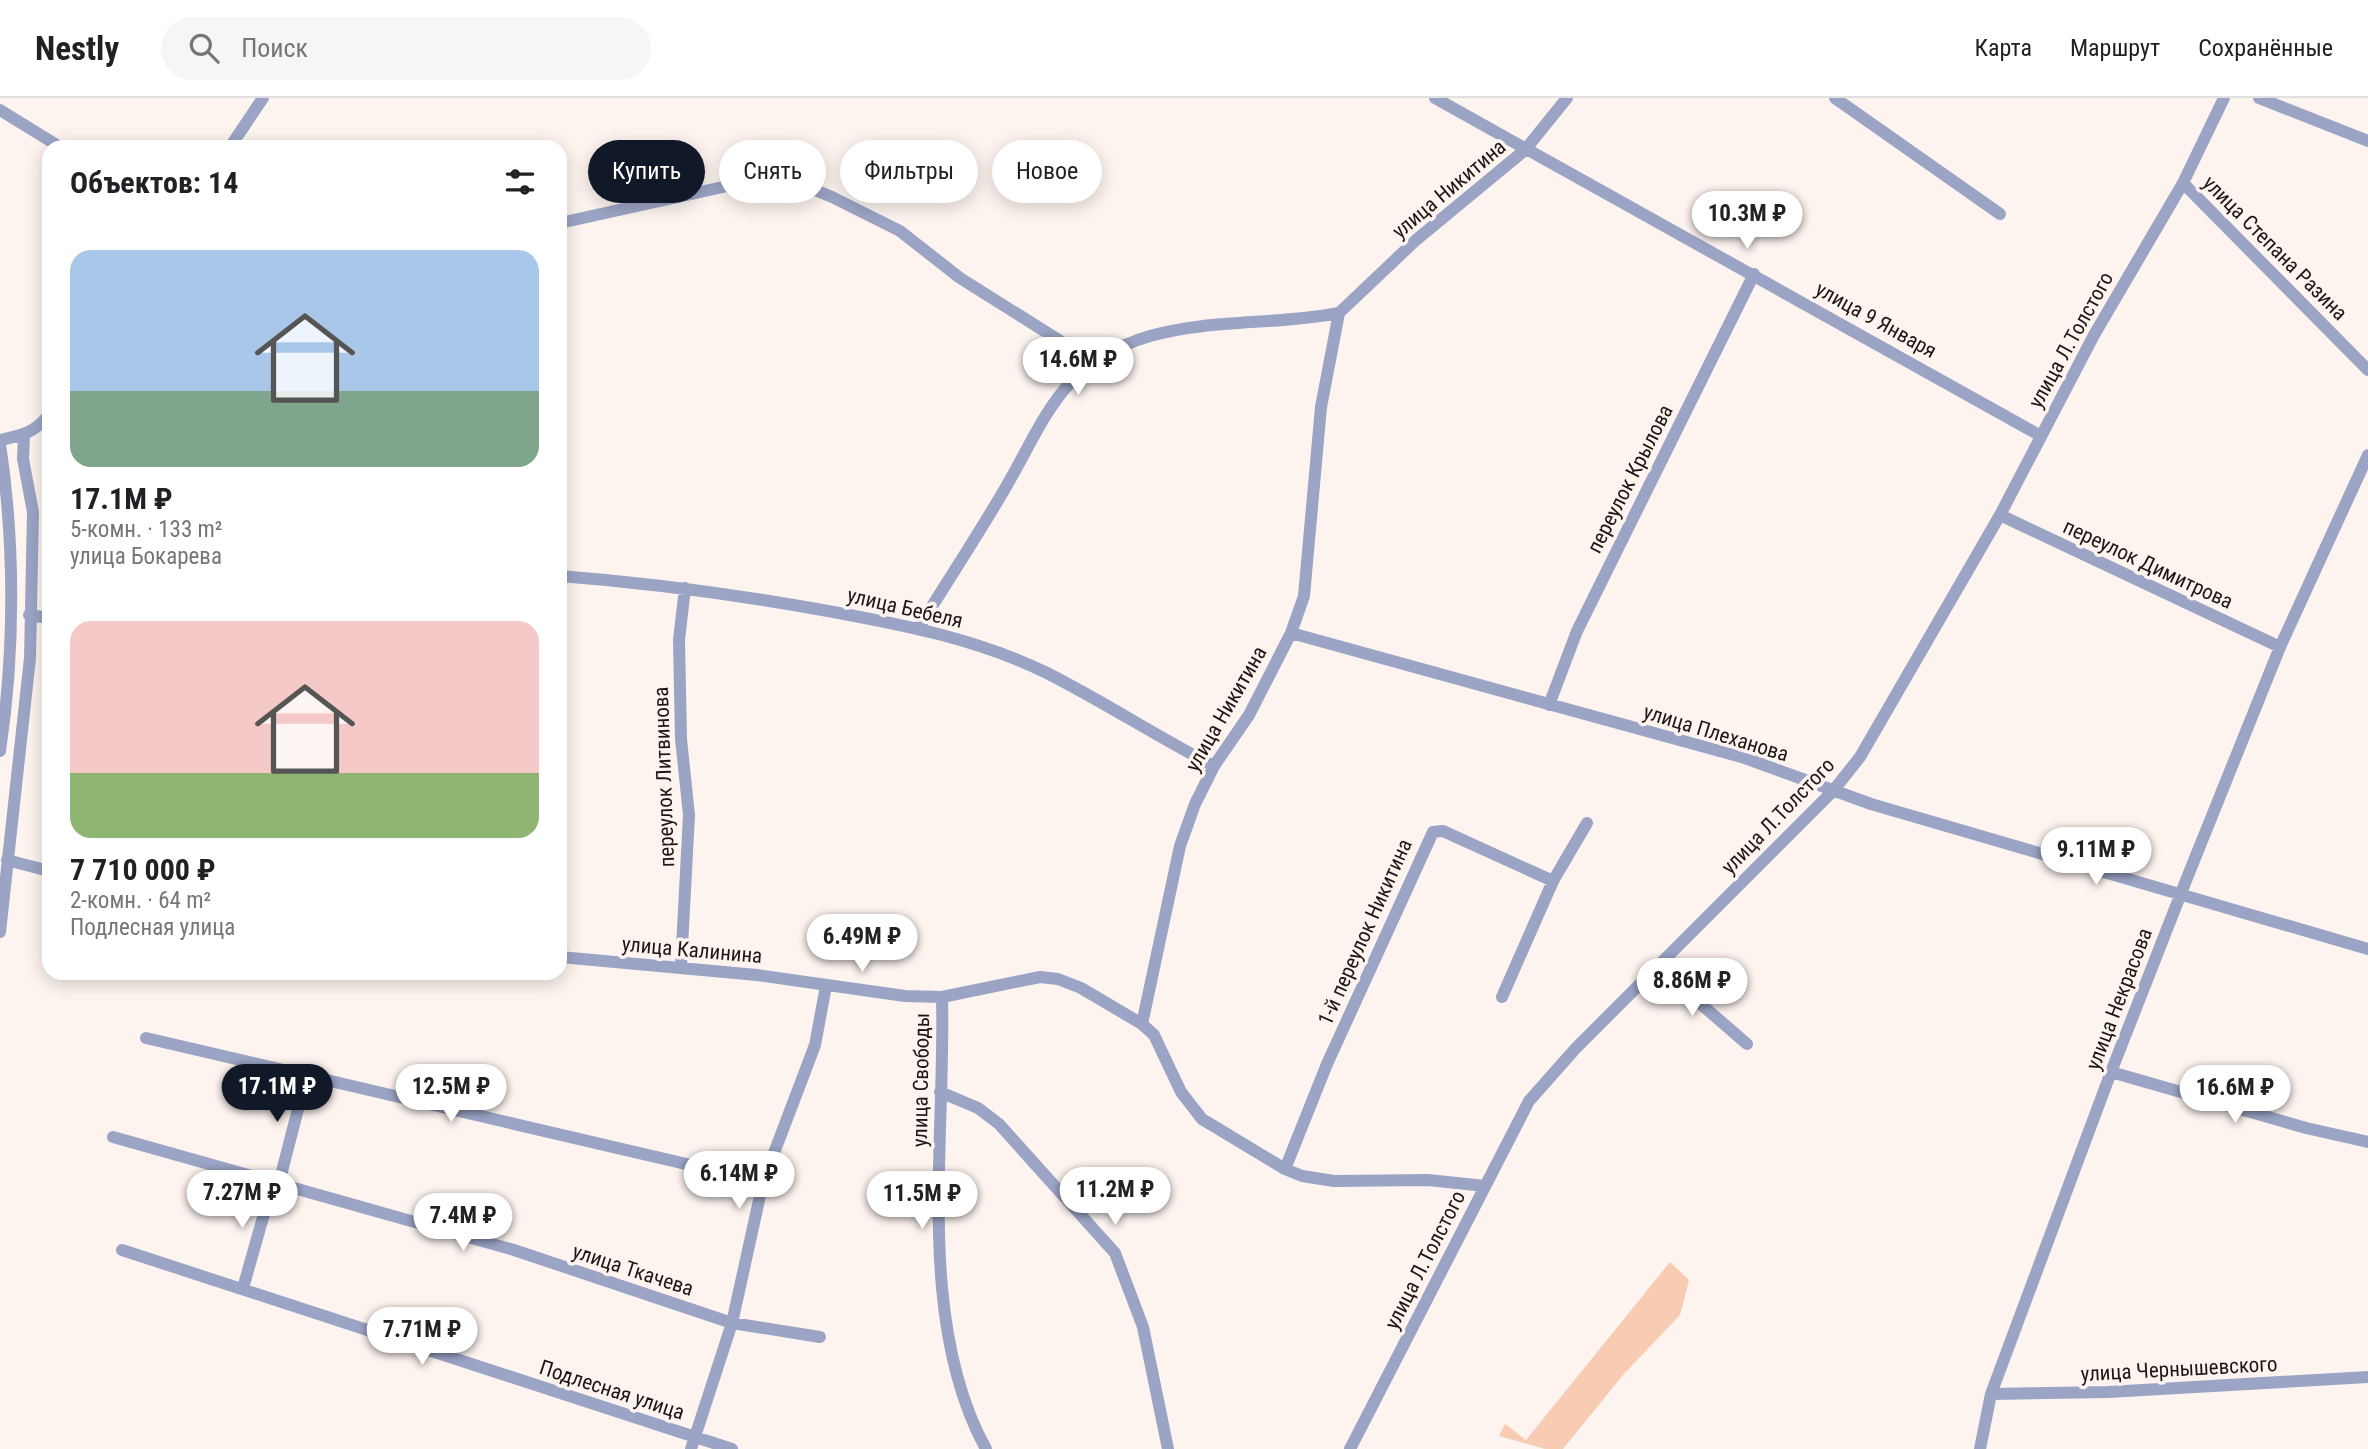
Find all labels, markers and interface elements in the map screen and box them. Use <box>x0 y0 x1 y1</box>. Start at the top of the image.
search box <box>161 17 651 80</box>
text: Nestly <box>35 29 119 68</box>
icon: search <box>185 29 223 67</box>
text: Поиск <box>241 33 308 63</box>
text: Карта <box>1975 34 2032 62</box>
text: Маршрут <box>2070 34 2160 62</box>
text: Сохранённые <box>2198 34 2333 62</box>
street label: улица Никитина <box>1387 135 1511 243</box>
chip: Купить <box>588 140 705 203</box>
chip: Снять <box>719 140 826 203</box>
chip: Фильтры <box>840 140 978 203</box>
chip: Новое <box>992 140 1102 203</box>
icon: filters <box>501 163 539 201</box>
text: Объектов: 14 <box>70 165 238 200</box>
street label: улица Степана Разина <box>2198 171 2352 325</box>
pin: 10.3M ₽ <box>1682 192 1812 251</box>
text: 10.3M ₽ <box>1708 200 1786 227</box>
street label: улица Л.Толстого <box>2024 268 2118 412</box>
street label: улица 9 Января <box>1811 277 1941 363</box>
icon: home <box>242 295 368 421</box>
pin: 14.6M ₽ <box>1013 338 1143 397</box>
text: 14.6M ₽ <box>1039 346 1117 373</box>
street label: переулок Крылова <box>1582 401 1678 557</box>
text: 17.1M ₽ <box>70 481 173 516</box>
street label: переулок Димитрова <box>2059 514 2237 614</box>
text: 5-комн. · 133 m² <box>70 516 222 543</box>
text: улица Бокарева <box>70 543 222 570</box>
street label: улица Бебеля <box>845 583 965 633</box>
street label: улица Никитина <box>1180 642 1272 776</box>
icon: home <box>242 666 368 792</box>
street label: переулок Литвинова <box>649 686 679 868</box>
street label: улица Плеханова <box>1641 700 1791 766</box>
street label: улица Л.Толстого <box>1717 753 1839 879</box>
pin: 9.11M ₽ <box>2031 828 2161 887</box>
street label: 1-й переулок Никитина <box>1313 835 1417 1029</box>
text: 9.11M ₽ <box>2057 836 2135 863</box>
text: 7 710 000 ₽ <box>70 852 216 887</box>
text: 2-комн. · 64 m² <box>70 887 211 914</box>
text: Подлесная улица <box>70 914 235 941</box>
pin: 6.49M ₽ <box>797 914 927 974</box>
text: 6.49M ₽ <box>823 923 901 950</box>
street label: улица Некрасова <box>2081 925 2157 1073</box>
street label: улица Калинина <box>621 932 763 968</box>
pin: 8.86M ₽ <box>1627 958 1757 1018</box>
text: 8.86M ₽ <box>1653 967 1731 994</box>
street label: улица Свободы <box>908 1013 934 1147</box>
pin: 17.1M ₽ <box>212 1065 342 1124</box>
pin: 12.5M ₽ <box>386 1065 516 1124</box>
pin: 16.6M ₽ <box>2170 1066 2300 1125</box>
text: 17.1M ₽ <box>238 1073 316 1100</box>
text: 12.5M ₽ <box>412 1073 490 1100</box>
text: 16.6M ₽ <box>2196 1074 2274 1101</box>
pin: 6.14M ₽ <box>674 1152 804 1211</box>
text: 6.14M ₽ <box>700 1160 778 1187</box>
pin: 11.2M ₽ <box>1050 1168 1180 1227</box>
pin: 7.27M ₽ <box>177 1170 307 1230</box>
pin: 11.5M ₽ <box>857 1172 987 1231</box>
text: 11.2M ₽ <box>1076 1176 1154 1203</box>
text: 7.27M ₽ <box>203 1179 281 1206</box>
text: 11.5M ₽ <box>883 1180 961 1207</box>
street label: улица Л.Толстого <box>1380 1187 1470 1333</box>
pin: 7.4M ₽ <box>406 1194 520 1253</box>
text: 7.4M ₽ <box>429 1202 497 1229</box>
street label: улица Ткачева <box>570 1239 696 1301</box>
pin: 7.71M ₽ <box>357 1308 487 1367</box>
text: 7.71M ₽ <box>383 1316 461 1343</box>
street label: улица Чернышевского <box>2080 1352 2278 1386</box>
street label: Подлесная улица <box>537 1355 687 1425</box>

